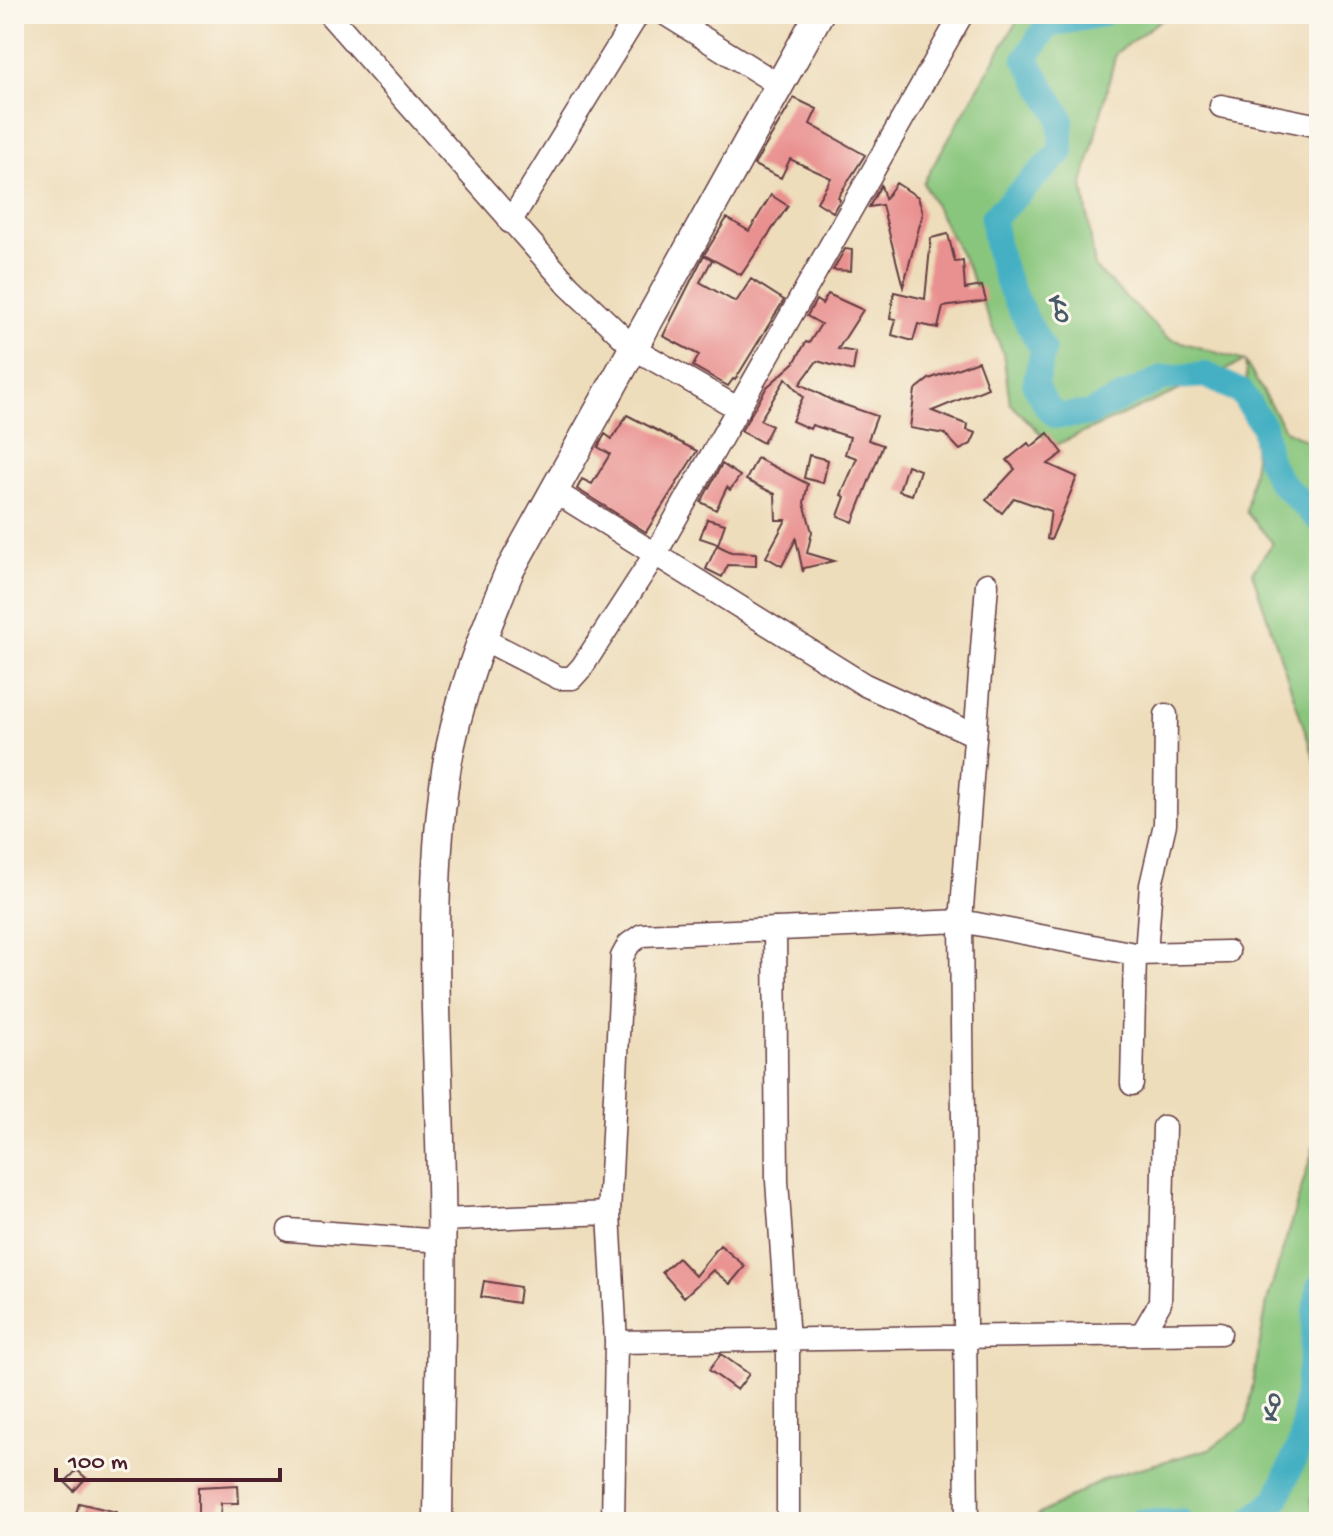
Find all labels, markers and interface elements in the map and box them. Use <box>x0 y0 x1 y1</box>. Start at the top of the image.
water label: Ko <box>1037 287 1080 330</box>
water label: Ko <box>1255 1391 1291 1426</box>
scale bar <box>56 1432 280 1482</box>
text: 100 m <box>67 1449 128 1478</box>

